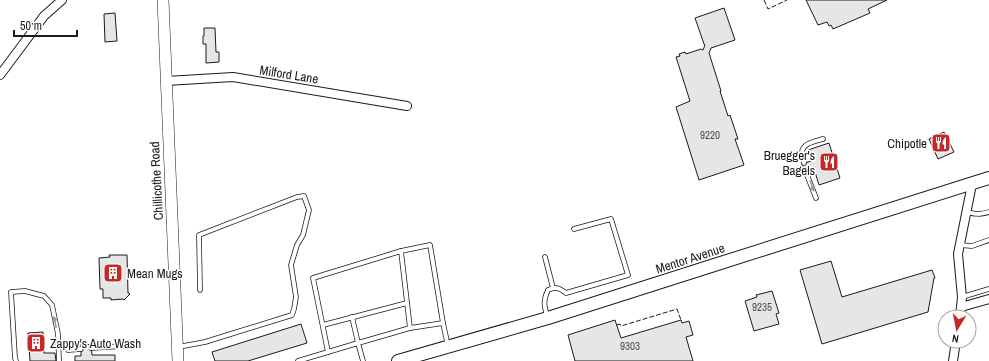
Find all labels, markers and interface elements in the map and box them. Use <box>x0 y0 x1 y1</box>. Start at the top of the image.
scale bar <box>14 12 77 38</box>
text: 50 m <box>20 18 42 34</box>
street label: Milford Lane <box>258 61 320 88</box>
house number: 9220 <box>700 128 720 142</box>
restaurant icon: Chipotle <box>930 132 952 154</box>
place label: Chipotle <box>887 135 927 152</box>
street label: Chillicothe Road <box>146 141 167 221</box>
place label: Bruegger's Bagels <box>764 147 815 179</box>
restaurant icon: Bruegger's Bagels <box>818 151 840 173</box>
one-way arrow <box>809 181 815 193</box>
street label: Mentor Avenue <box>654 239 727 278</box>
building icon: Mean Mugs <box>102 262 124 284</box>
place label: Mean Mugs <box>127 265 183 282</box>
house number: 9235 <box>752 300 772 314</box>
north arrow <box>937 309 977 349</box>
one-way arrow <box>52 316 58 328</box>
text: N <box>951 331 960 346</box>
building icon: Zappy's Auto Wash <box>25 332 47 354</box>
place label: Zappy's Auto Wash <box>50 335 141 352</box>
house number: 9303 <box>620 339 640 353</box>

